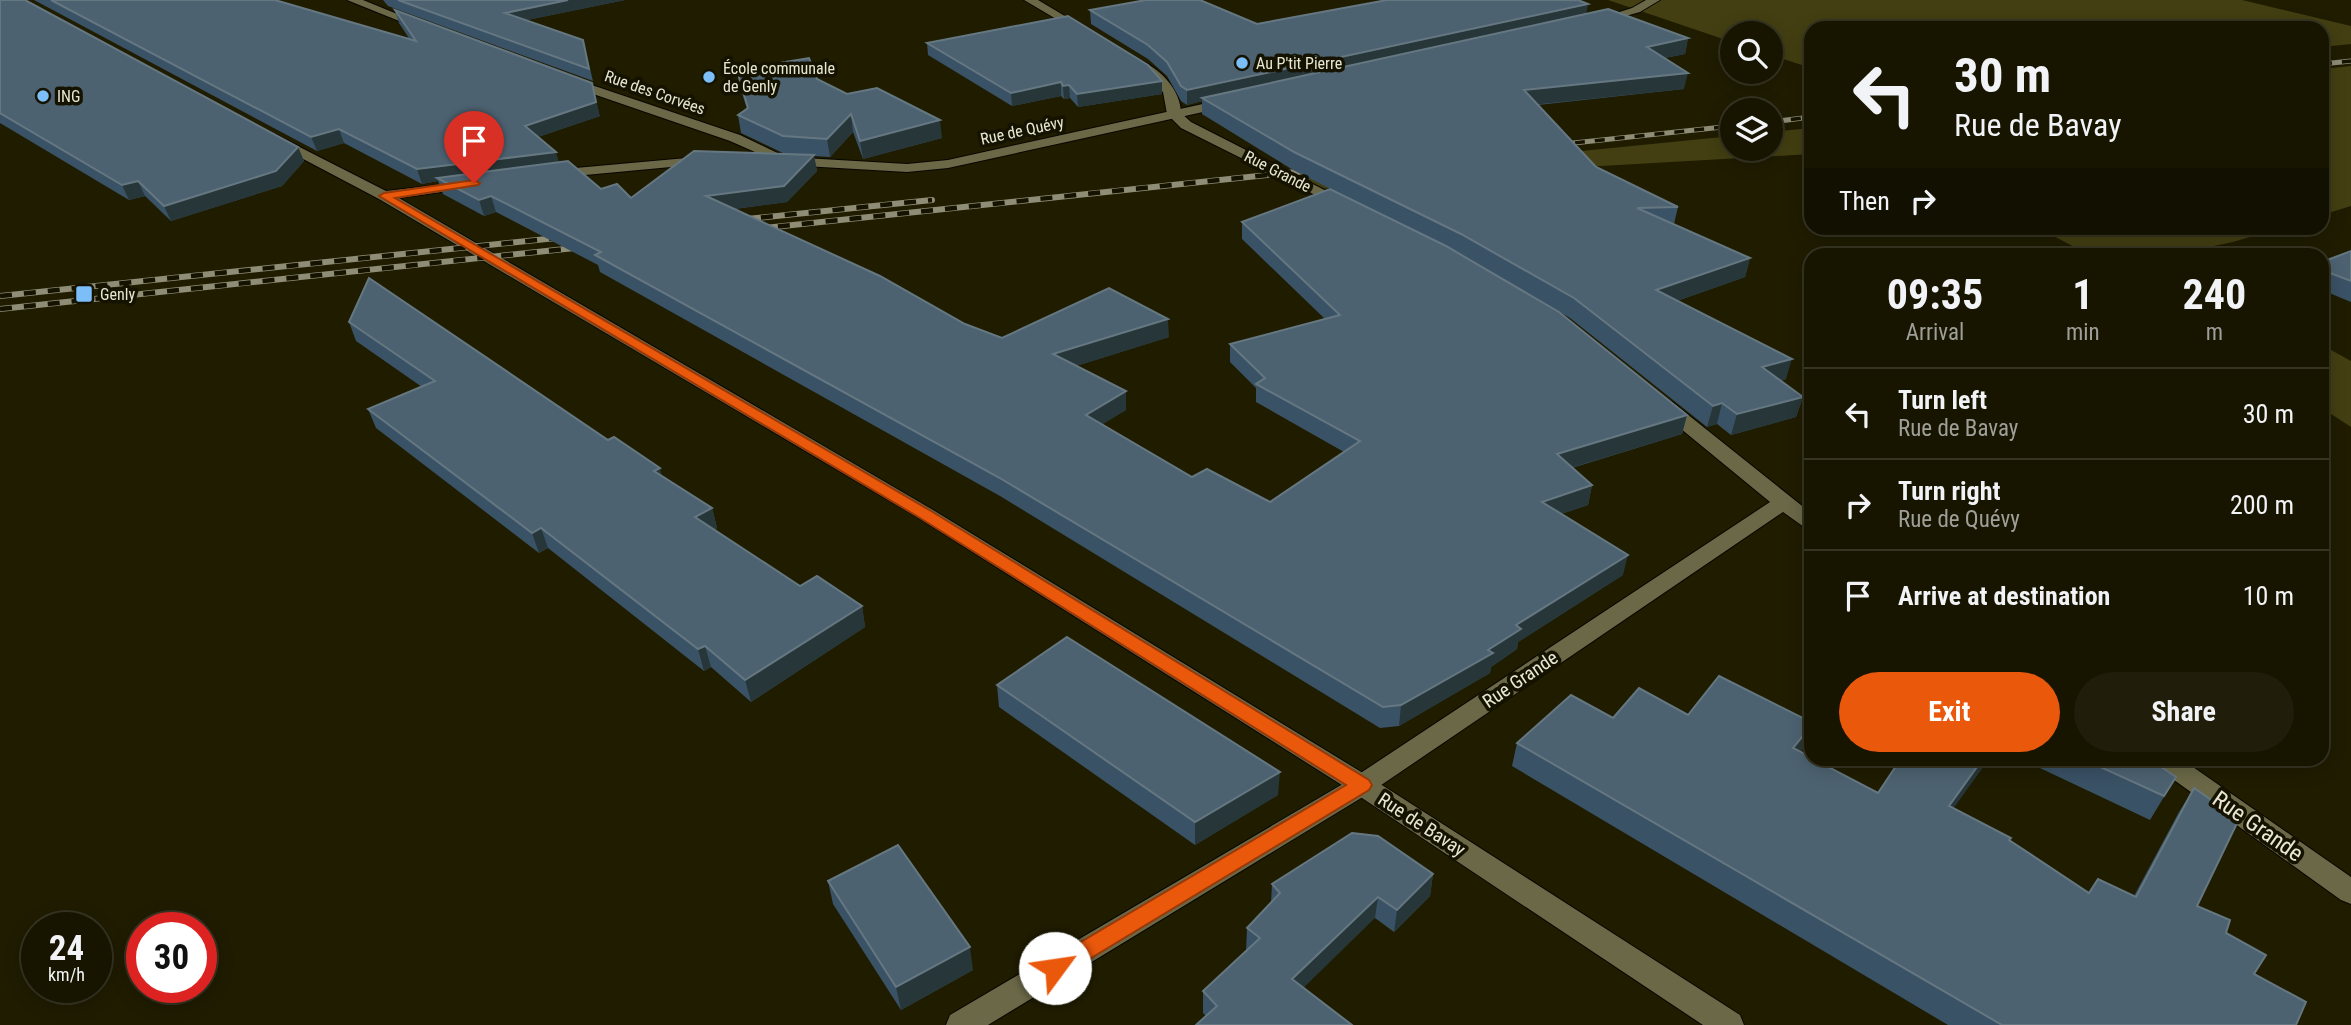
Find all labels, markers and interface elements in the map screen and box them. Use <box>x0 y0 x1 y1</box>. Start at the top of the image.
map controls <box>1720 21 1783 161</box>
button: search <box>1720 21 1783 84</box>
text: 30 m <box>1954 47 2051 104</box>
icon: left <box>1839 49 1930 140</box>
place label: Au P'tit Pierre <box>1256 54 1342 73</box>
marker: Au P'tit Pierre <box>1234 55 1250 71</box>
place label: École communale de Genly <box>723 59 835 96</box>
street label: Rue des Corvées <box>602 66 708 119</box>
marker: École communale de Genly <box>701 69 717 85</box>
place label: ING <box>57 87 80 106</box>
marker: ING <box>35 88 51 104</box>
button: layers <box>1720 98 1783 161</box>
text: Rue de Bavay <box>1954 106 2121 144</box>
pin <box>444 111 504 183</box>
street label: Rue de Quévy <box>979 112 1066 149</box>
icon: arrive <box>455 122 493 160</box>
street label: Rue Grande <box>1241 147 1314 196</box>
icon: right <box>1904 182 1942 220</box>
text: Then <box>1839 186 1890 216</box>
text: 09:35 <box>1887 270 1983 319</box>
text: 1 <box>2072 270 2093 319</box>
text: 240 <box>2182 270 2246 319</box>
marker: Genly <box>74 284 94 304</box>
place label: Genly <box>100 285 135 304</box>
text: Arrival <box>1906 319 1964 346</box>
text: min <box>2066 319 2100 346</box>
text: m <box>2206 319 2223 346</box>
text: Turn left <box>1898 385 1987 415</box>
icon: left <box>1839 395 1877 433</box>
text: 30 m <box>2243 399 2294 429</box>
text: Rue de Bavay <box>1898 415 2018 442</box>
text: Turn right <box>1898 476 2000 506</box>
icon: right <box>1839 486 1877 524</box>
text: 200 m <box>2230 490 2294 520</box>
text: Rue de Quévy <box>1898 506 2020 533</box>
icon: arrive <box>1839 577 1877 615</box>
text: Arrive at destination <box>1898 581 2110 611</box>
text: 10 m <box>2243 581 2294 611</box>
street label: Rue Grande <box>1478 646 1562 713</box>
button: Exit <box>1839 672 2060 752</box>
button: Share <box>2074 672 2294 752</box>
street label: Rue Grande <box>2207 786 2308 867</box>
street label: Rue de Bavay <box>1374 788 1470 861</box>
speed limit sign: 30 <box>126 912 217 1003</box>
text: 24 <box>49 928 84 969</box>
position arrow <box>1018 931 1092 1005</box>
text: km/h <box>48 964 85 985</box>

